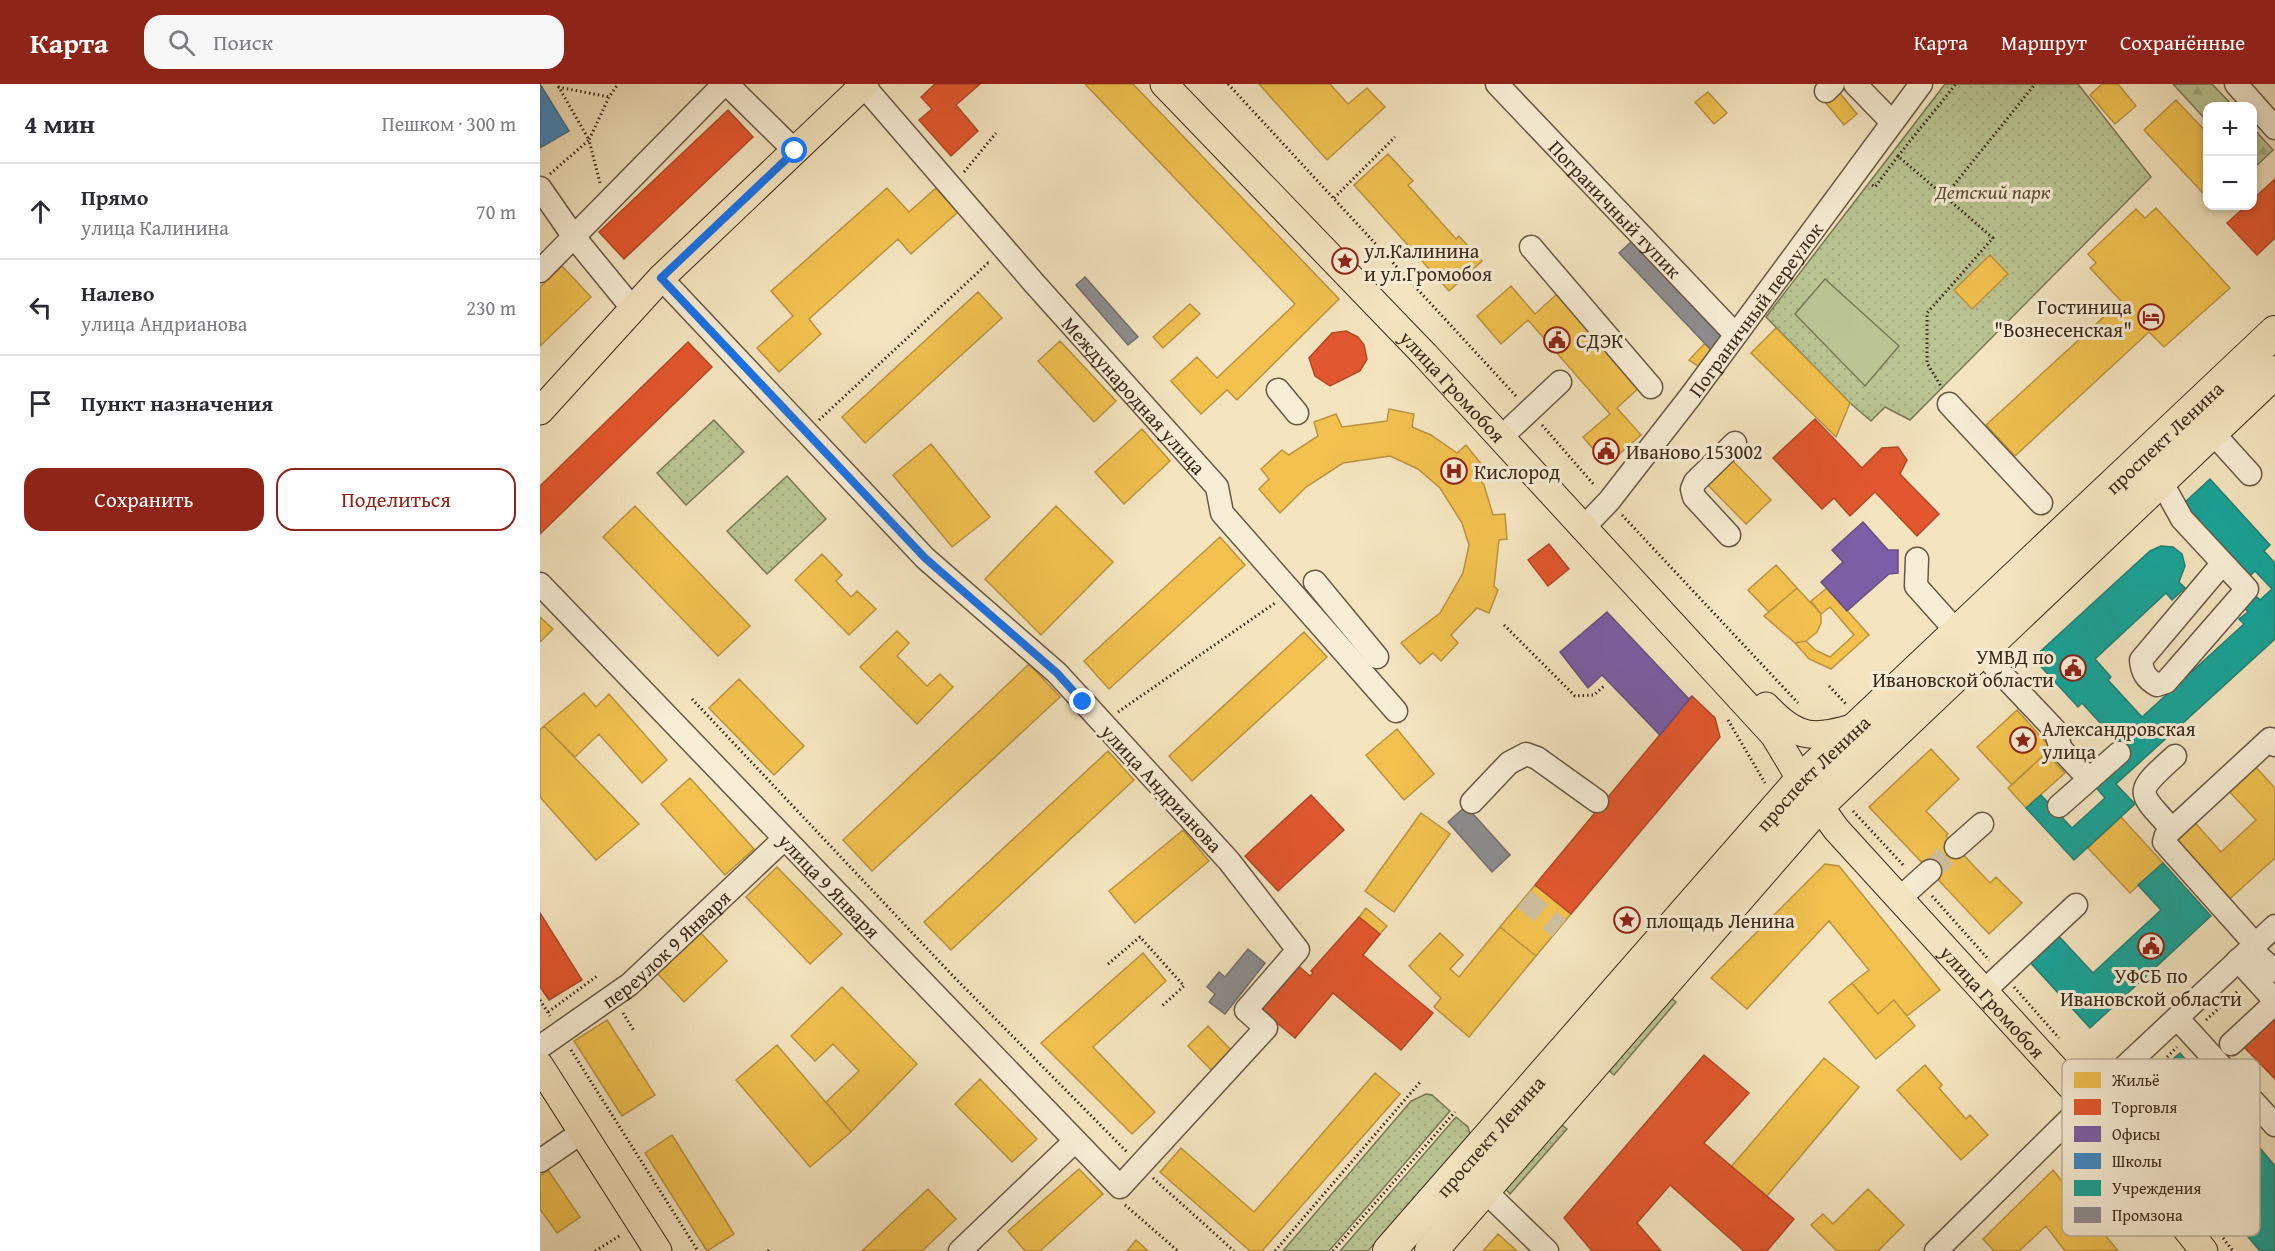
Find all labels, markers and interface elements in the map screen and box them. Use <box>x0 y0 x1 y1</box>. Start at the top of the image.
search box <box>144 15 564 69</box>
text: Карта <box>30 22 108 63</box>
icon: search <box>165 26 198 59</box>
text: Поиск <box>213 26 273 58</box>
text: Карта <box>1914 27 1968 58</box>
text: Маршрут <box>2001 27 2087 58</box>
text: Сохранённые <box>2120 27 2245 58</box>
map controls <box>2203 102 2257 210</box>
button: + <box>2203 102 2257 156</box>
text: 4 мин <box>24 104 95 143</box>
text: Пешком · 300 m <box>382 109 516 138</box>
street label: Пограничный тупик <box>1542 133 1689 285</box>
route start <box>781 137 807 163</box>
button: − <box>2203 156 2257 210</box>
park label: Детский парк <box>1934 177 2051 206</box>
text: Прямо <box>81 181 148 213</box>
icon: ahead <box>24 195 57 228</box>
text: 70 m <box>476 197 516 226</box>
text: улица Калинина <box>81 213 229 242</box>
street label: Пограничный переулок <box>1681 215 1829 402</box>
place label: ул.Калинина и ул.Громобоя <box>1363 236 1492 288</box>
place icon: ул.Калинина и ул.Громобоя <box>1330 246 1360 276</box>
text: Налево <box>81 277 154 309</box>
icon: left <box>24 291 57 324</box>
place label: Гостиница "Вознесенская" <box>1994 292 2132 344</box>
text: 230 m <box>466 293 516 322</box>
hotel icon: Гостиница "Вознесенская" <box>2136 302 2166 332</box>
text: улица Андрианова <box>81 309 247 338</box>
street label: Международная улица <box>1056 309 1213 481</box>
street label: улица Громобоя <box>1393 322 1513 449</box>
public building icon: СДЭК <box>1542 325 1572 355</box>
place label: СДЭК <box>1576 326 1624 355</box>
street label: проспект Ленина <box>2098 374 2230 500</box>
icon: arrive <box>24 387 57 420</box>
text: Пункт назначения <box>81 387 273 419</box>
public building icon: Иваново 153002 <box>1591 436 1621 466</box>
place label: Иваново 153002 <box>1626 437 1763 466</box>
hospital icon: Кислород <box>1439 456 1469 486</box>
place label: Кислород <box>1474 457 1560 486</box>
button: Сохранить <box>24 468 264 531</box>
button: Поделиться <box>276 468 516 531</box>
place label: УМВД по Ивановской области <box>1872 642 2054 694</box>
public building icon: УМВД по Ивановской области <box>2058 653 2088 683</box>
route end <box>1069 688 1095 714</box>
street label: проспект Ленина <box>1748 707 1877 837</box>
place label: Александровская улица <box>2041 714 2196 766</box>
street label: улица Андрианова <box>1094 717 1230 859</box>
place icon: Александровская улица <box>2008 725 2038 755</box>
street label: улица 9 Января <box>771 825 887 944</box>
street label: переулок 9 Января <box>595 883 736 1014</box>
place icon: площадь Ленина <box>1612 905 1642 935</box>
place label: площадь Ленина <box>1646 906 1795 935</box>
public building icon: УФСБ по Ивановской области <box>2136 931 2166 961</box>
street label: улица Громобоя <box>1933 937 2052 1064</box>
place label: УФСБ по Ивановской области <box>2060 961 2242 1013</box>
legend <box>2062 1059 2260 1236</box>
street label: проспект Ленина <box>1428 1068 1551 1203</box>
text: Жильё <box>2111 1068 2160 1092</box>
text: Торговля <box>2112 1095 2177 1119</box>
text: Офисы <box>2112 1122 2160 1146</box>
text: Школы <box>2112 1149 2162 1173</box>
text: Учреждения <box>2112 1176 2201 1200</box>
text: Промзона <box>2112 1203 2183 1227</box>

